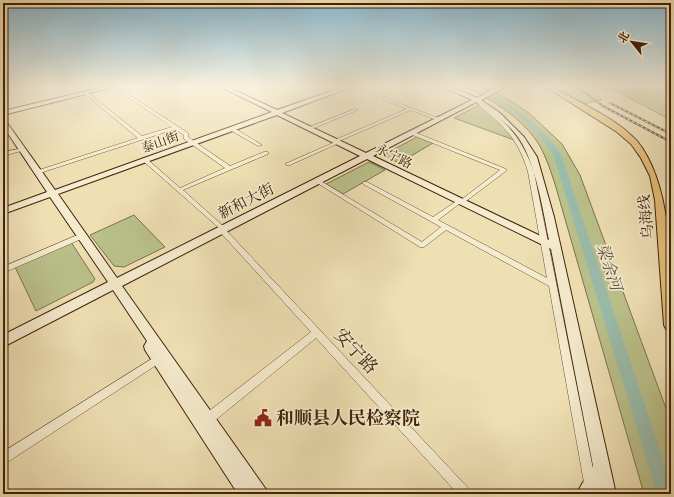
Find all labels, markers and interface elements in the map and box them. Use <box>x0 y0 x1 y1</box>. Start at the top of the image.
north arrow <box>612 22 652 62</box>
text: 北 <box>615 29 633 46</box>
street label: 泰山街 <box>139 127 181 157</box>
street label: 永宁路 <box>373 140 415 172</box>
street label: 新和大街 <box>215 178 277 224</box>
street label: 乌海线 <box>634 194 658 240</box>
water label: 梁余河 <box>591 241 628 296</box>
street label: 安宁路 <box>329 323 383 379</box>
place label: 和顺县人民检察院 <box>276 406 420 430</box>
public building icon: 和顺县人民检察院 <box>253 408 273 428</box>

